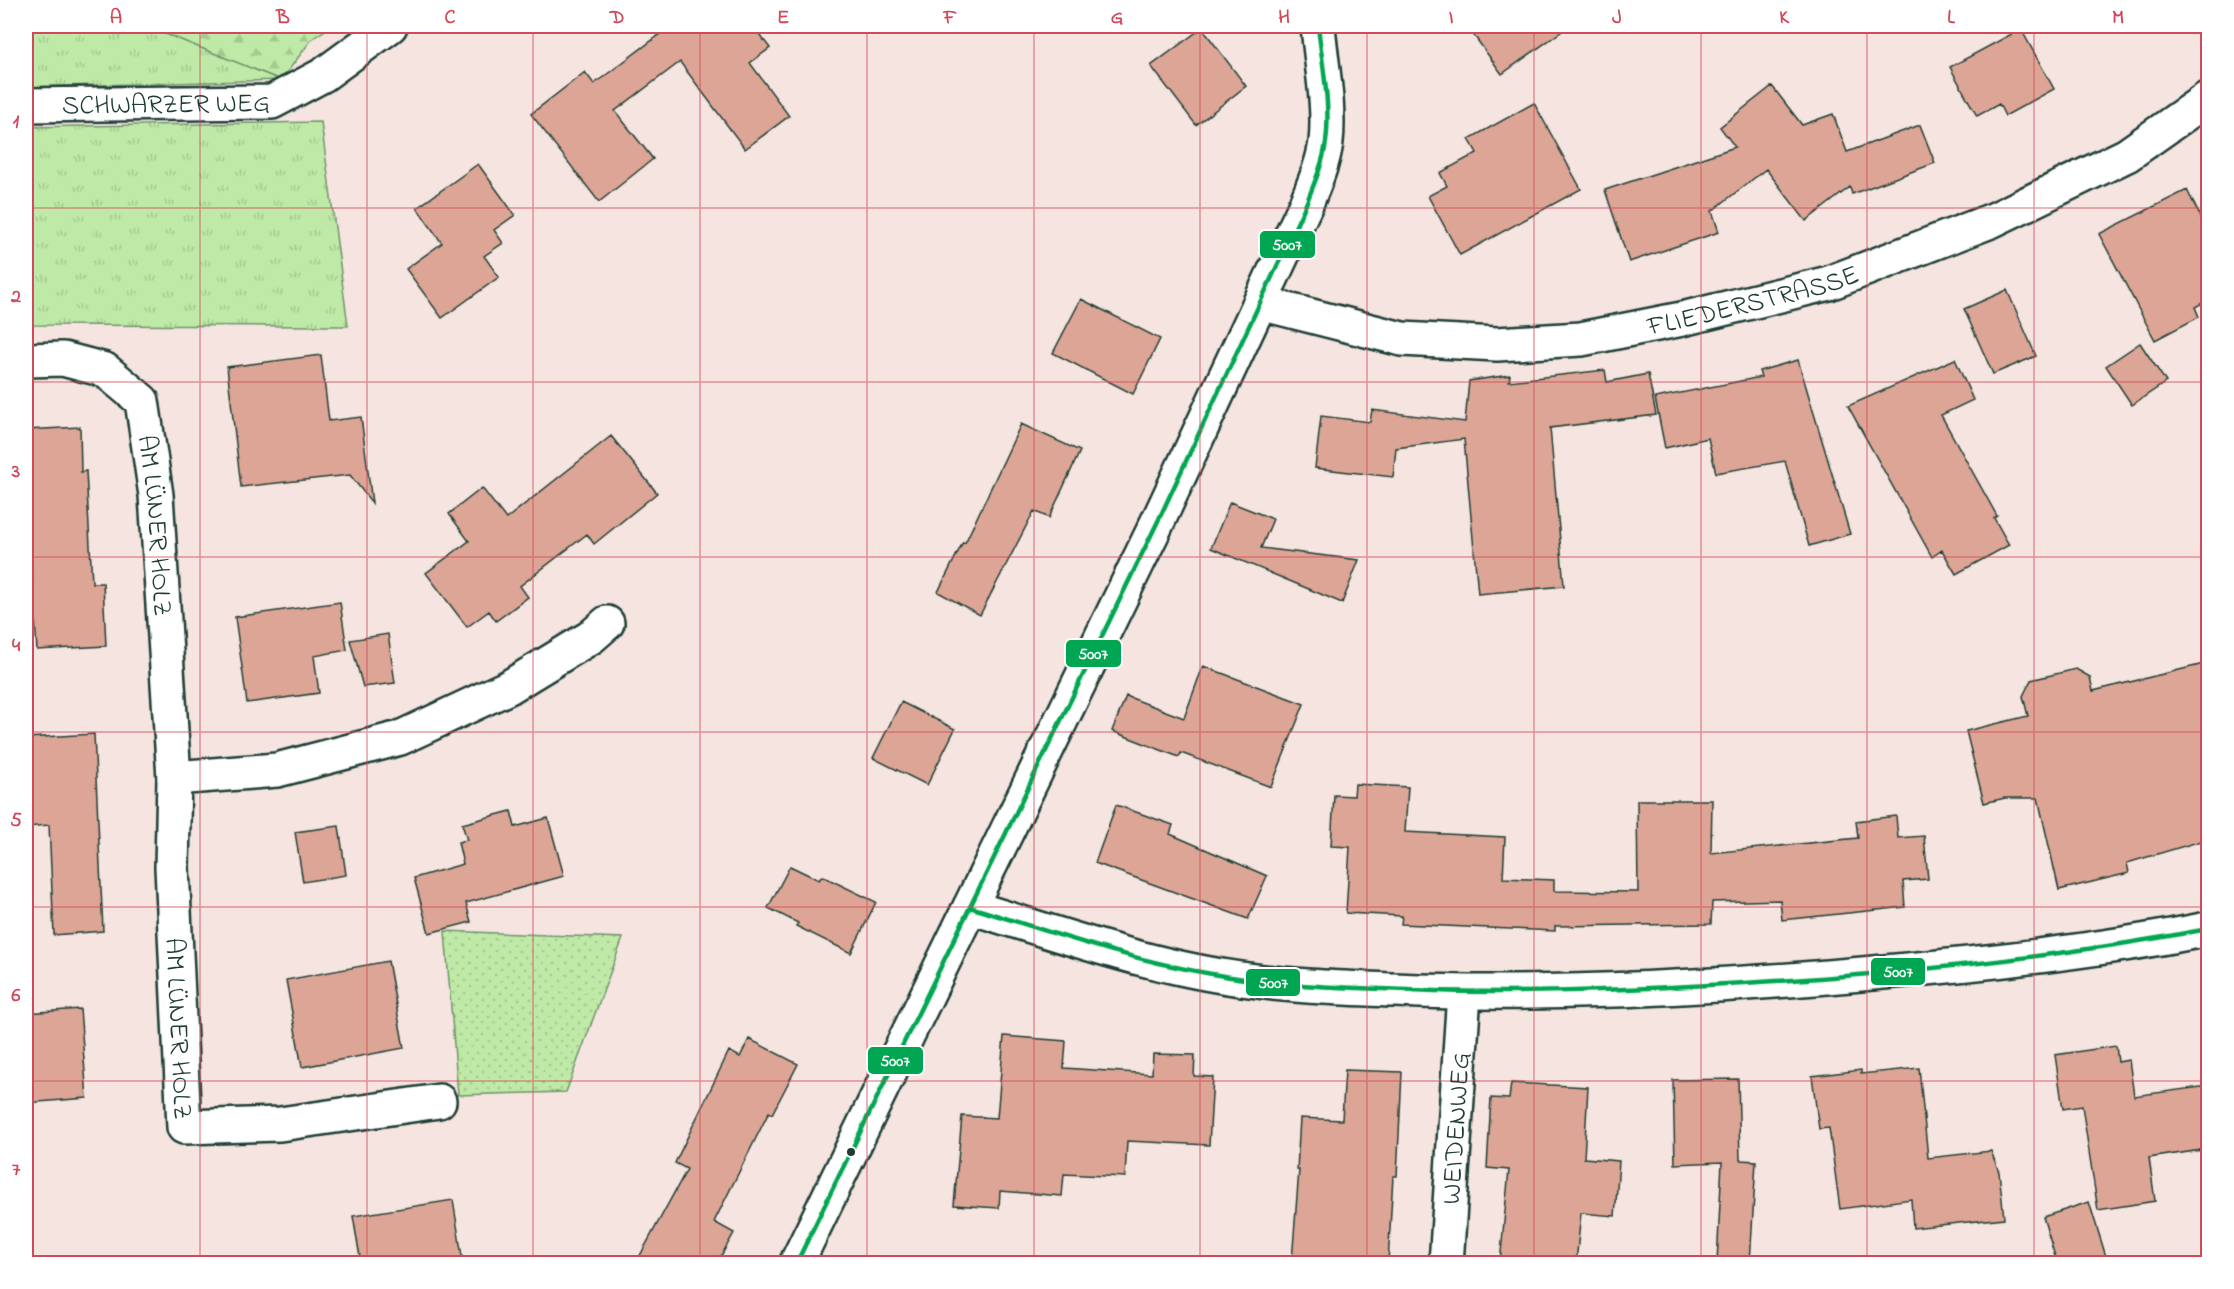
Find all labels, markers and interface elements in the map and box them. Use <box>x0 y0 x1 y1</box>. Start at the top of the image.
text: A <box>110 4 122 33</box>
text: B <box>275 4 290 33</box>
text: C <box>445 4 456 33</box>
text: D <box>609 4 624 33</box>
text: E <box>777 4 789 33</box>
text: F <box>943 4 957 33</box>
text: G <box>1111 4 1124 33</box>
text: H <box>1278 4 1290 33</box>
text: I <box>1449 4 1454 33</box>
text: J <box>1612 4 1622 33</box>
text: K <box>1779 4 1790 33</box>
text: L <box>1947 4 1955 33</box>
text: M <box>2112 4 2124 33</box>
street label: SCHWARZER WEG <box>62 85 270 127</box>
text: 1 <box>13 108 20 137</box>
line badge: 5007 <box>1259 230 1316 259</box>
text: 5007 <box>1272 234 1302 258</box>
street label: FLIEDERSTRASSE <box>1643 256 1865 348</box>
text: 2 <box>10 283 21 312</box>
street label: AM LÜNER HOLZ <box>125 432 181 617</box>
text: 3 <box>11 458 20 487</box>
text: 4 <box>12 632 21 661</box>
line badge: 5007 <box>1065 639 1122 668</box>
text: 5007 <box>1078 643 1108 667</box>
text: 5 <box>10 807 22 836</box>
street label: AM LÜNER HOLZ <box>153 937 201 1120</box>
line badge: 5007 <box>1870 957 1926 986</box>
text: 5007 <box>1883 961 1913 985</box>
line badge: 5007 <box>1245 968 1301 997</box>
text: 5007 <box>1258 972 1288 996</box>
text: 6 <box>12 982 21 1011</box>
line badge: 5007 <box>867 1046 924 1075</box>
text: 5007 <box>880 1050 910 1074</box>
street label: WEIDENWEG <box>1433 1051 1482 1206</box>
unlabelled marker <box>845 1146 857 1158</box>
text: 7 <box>12 1156 21 1185</box>

